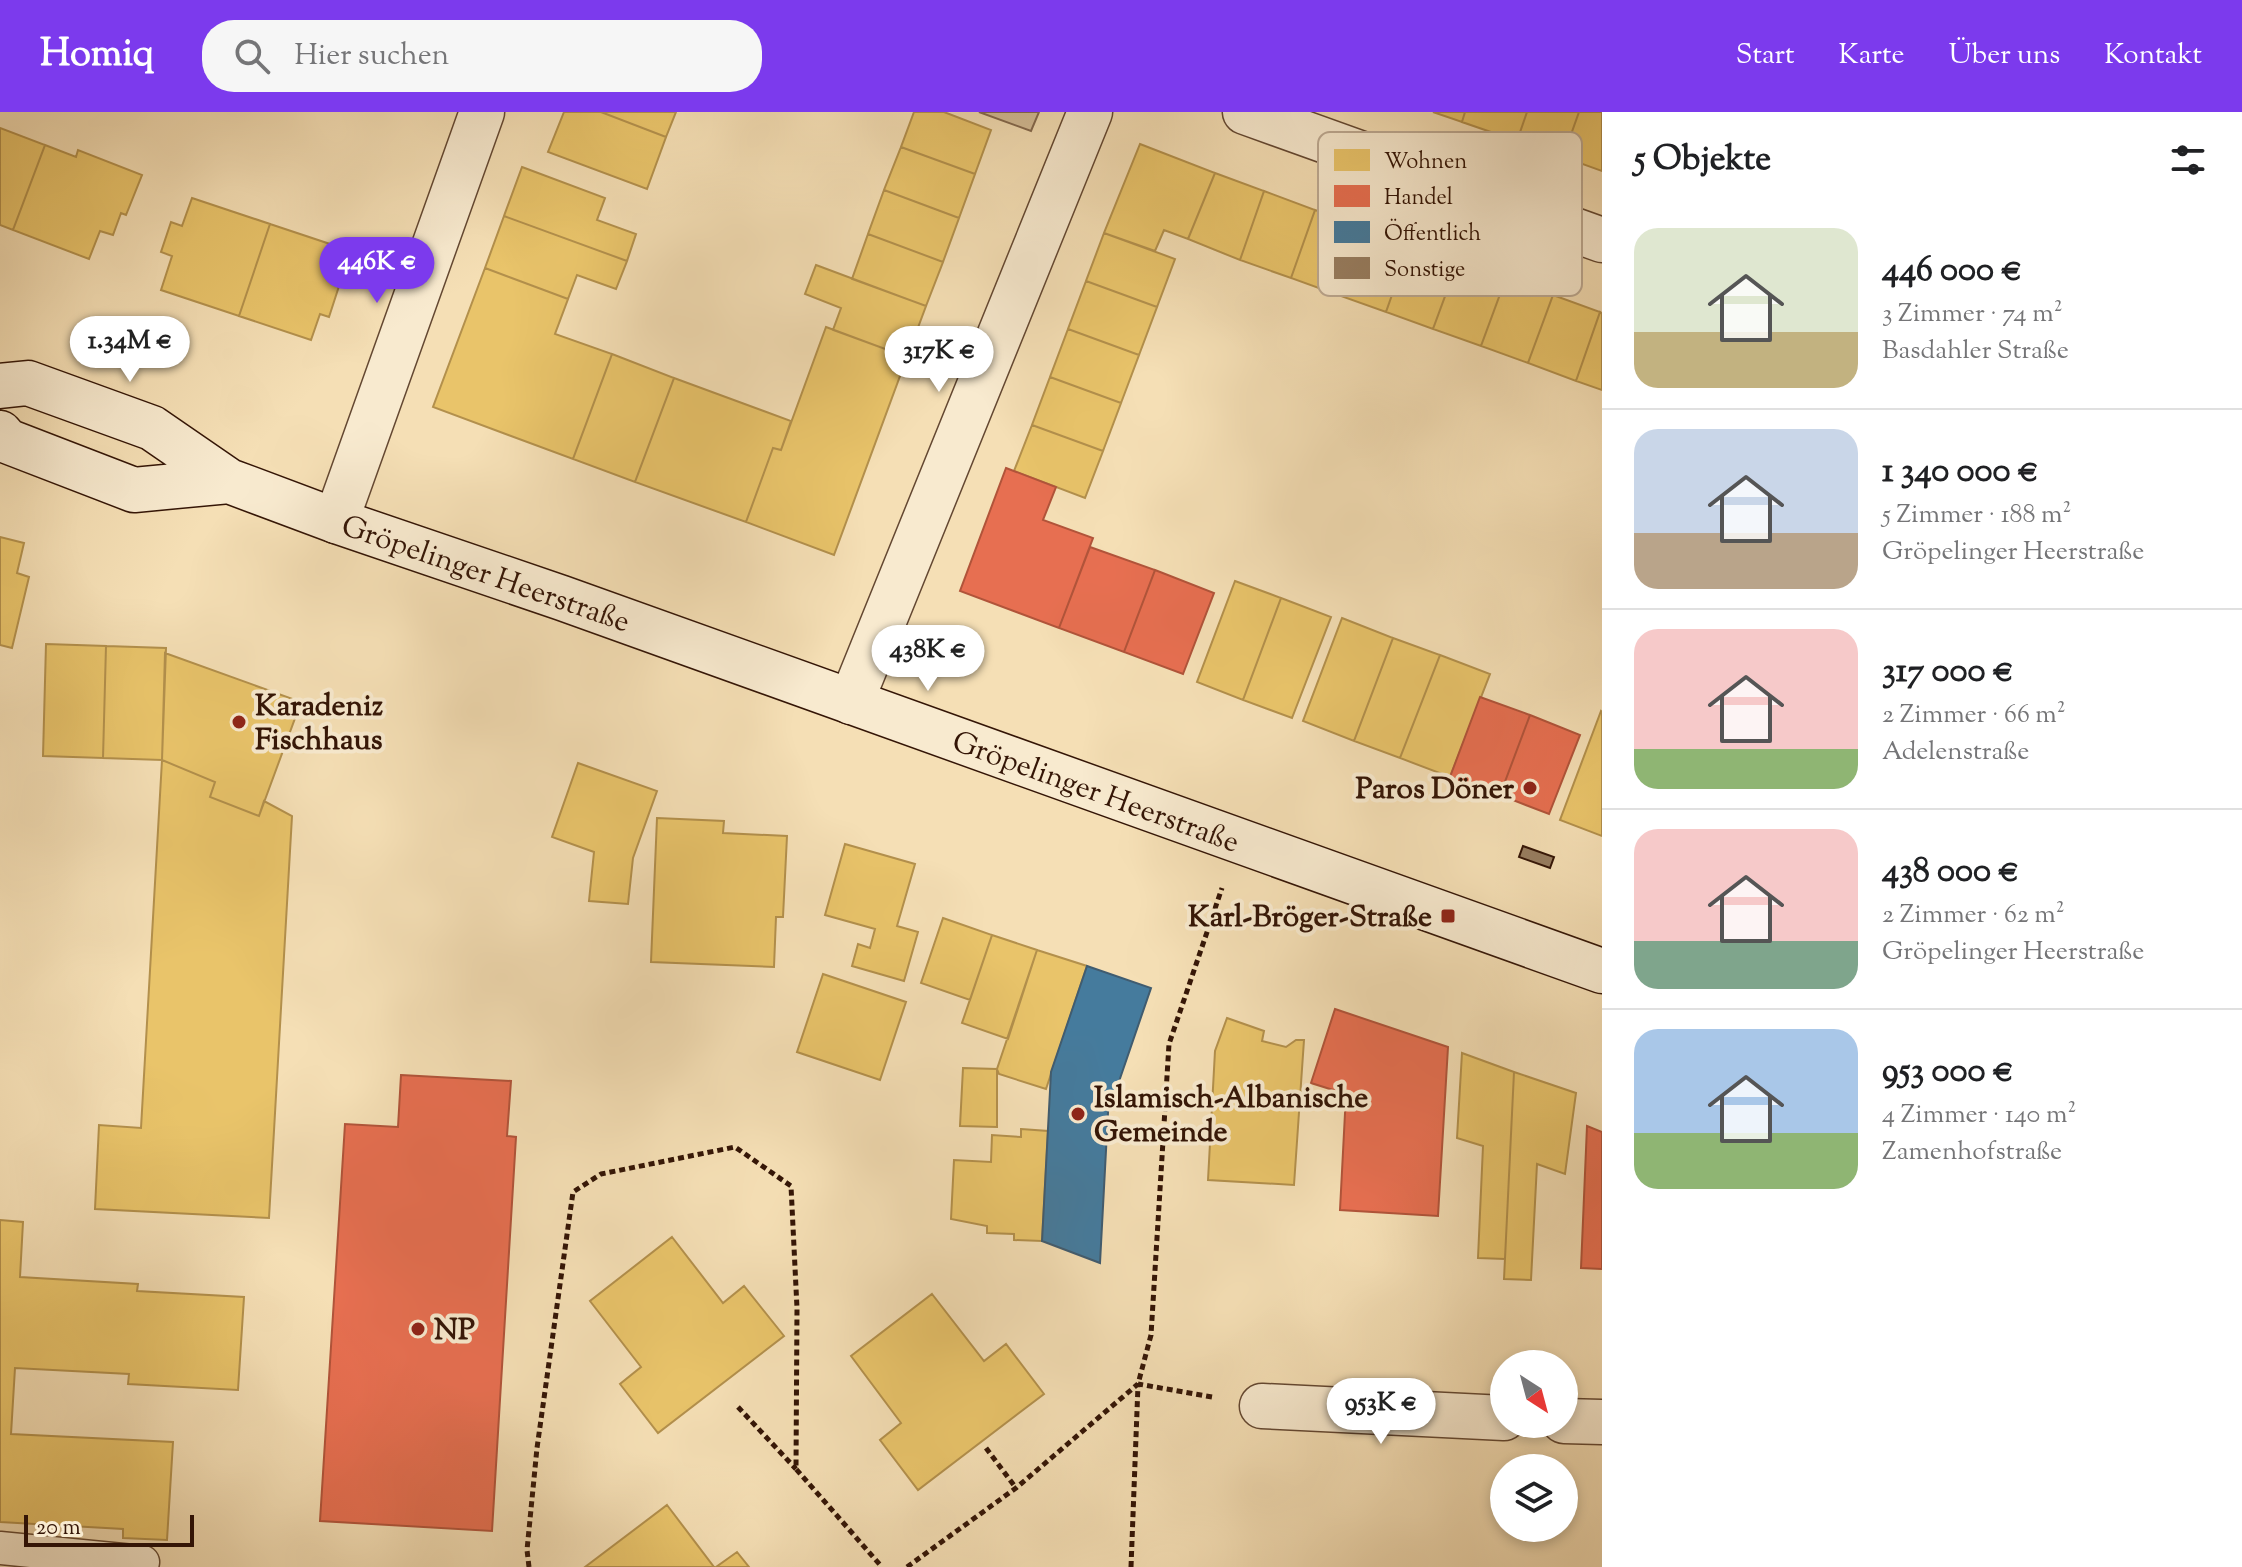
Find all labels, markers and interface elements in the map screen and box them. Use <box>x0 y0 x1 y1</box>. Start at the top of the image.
search box <box>202 20 762 92</box>
text: Homiq <box>40 29 154 83</box>
icon: search <box>230 34 274 78</box>
text: Hier suchen <box>294 35 449 78</box>
text: Start <box>1736 36 1795 76</box>
text: Karte <box>1839 36 1905 76</box>
text: Über uns <box>1949 36 2060 76</box>
text: Kontakt <box>2104 36 2202 76</box>
legend <box>1318 132 1582 296</box>
text: 5 Objekte <box>1634 136 1771 185</box>
icon: filters <box>2166 138 2210 182</box>
text: Wohnen <box>1384 147 1467 179</box>
text: Handel <box>1384 183 1453 215</box>
text: Öffentlich <box>1384 218 1481 251</box>
pin: 446K € <box>312 237 442 305</box>
text: 446K € <box>337 244 417 281</box>
text: 446 000 € <box>1882 247 2022 296</box>
text: Sonstige <box>1384 255 1465 287</box>
icon: home <box>1698 260 1794 356</box>
text: 3 Zimmer · 74 m² <box>1882 296 2062 333</box>
pin: 1.34M € <box>56 316 204 384</box>
text: 1.34M € <box>88 323 172 360</box>
pin: 317K € <box>874 326 1004 394</box>
text: 317K € <box>903 333 975 370</box>
text: Basdahler Straße <box>1882 333 2069 370</box>
text: 1 340 000 € <box>1882 448 2039 497</box>
icon: home <box>1698 461 1794 557</box>
text: 5 Zimmer · 188 m² <box>1882 497 2071 534</box>
street label: Gröpelinger Heerstraße <box>335 506 635 645</box>
text: Gröpelinger Heerstraße <box>1882 534 2144 571</box>
pin: 438K € <box>863 625 993 693</box>
text: 438K € <box>890 632 966 669</box>
text: 317 000 € <box>1882 648 2014 697</box>
icon: home <box>1698 661 1794 757</box>
place label: Karadeniz Fischhaus <box>255 686 383 763</box>
text: 2 Zimmer · 66 m² <box>1882 697 2066 734</box>
marker: Karadeniz Fischhaus <box>230 713 248 731</box>
street label: Gröpelinger Heerstraße <box>946 721 1245 865</box>
text: Adelenstraße <box>1882 734 2029 771</box>
place label: Paros Döner <box>1355 769 1515 812</box>
marker: Paros Döner <box>1521 779 1539 797</box>
text: 438 000 € <box>1882 848 2019 897</box>
icon: home <box>1698 861 1794 957</box>
place label: Karl-Bröger-Straße <box>1188 897 1432 940</box>
text: 2 Zimmer · 62 m² <box>1882 897 2065 934</box>
marker: Karl-Bröger-Straße <box>1439 907 1457 925</box>
text: Gröpelinger Heerstraße <box>1882 934 2144 971</box>
text: 953 000 € <box>1882 1048 2014 1097</box>
icon: home <box>1698 1061 1794 1157</box>
place label: Islamisch-Albanische Gemeinde <box>1094 1078 1368 1155</box>
text: 4 Zimmer · 140 m² <box>1882 1097 2076 1134</box>
marker: Islamisch-Albanische Gemeinde <box>1069 1105 1087 1123</box>
text: Zamenhofstraße <box>1882 1134 2062 1171</box>
place label: NP <box>434 1310 475 1353</box>
marker: NP <box>409 1320 427 1338</box>
north arrow <box>1490 1350 1578 1438</box>
map controls <box>1490 1350 1578 1542</box>
pin: 953K € <box>1316 1378 1446 1446</box>
text: 953K € <box>1345 1385 1417 1422</box>
button: layers <box>1490 1454 1578 1542</box>
scale bar <box>24 1511 194 1547</box>
text: 20 m <box>36 1513 81 1545</box>

